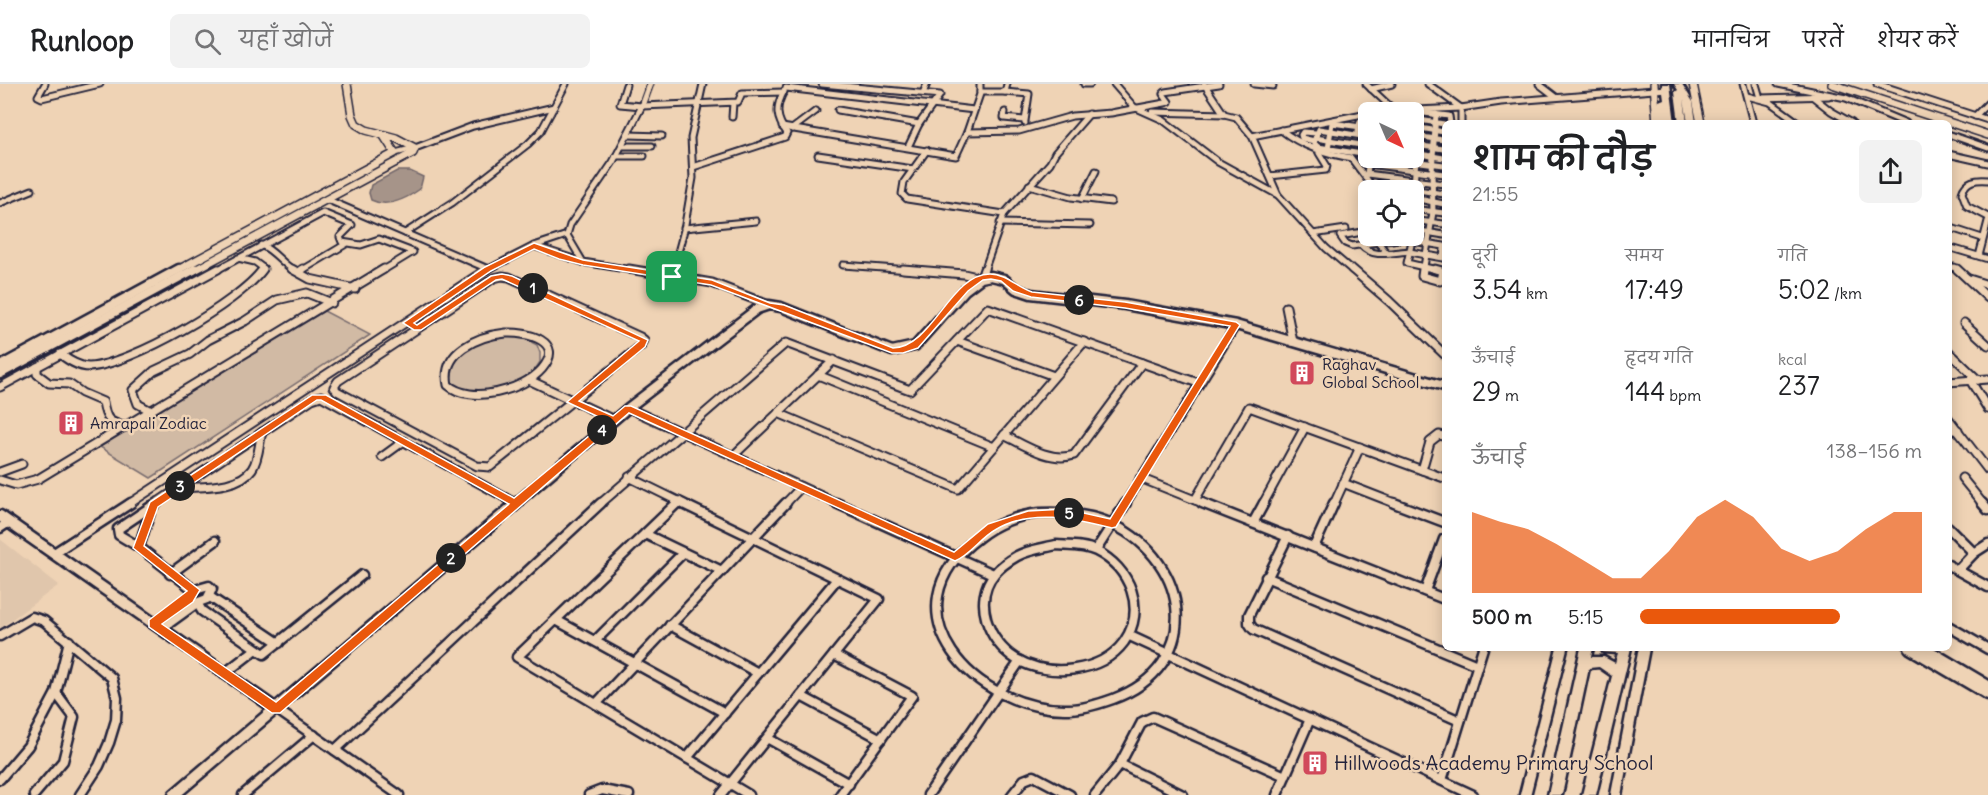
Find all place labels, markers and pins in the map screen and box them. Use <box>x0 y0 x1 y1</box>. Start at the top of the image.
pin <box>646 251 697 302</box>
pin: 1 <box>518 273 548 303</box>
pin: 6 <box>1064 285 1094 315</box>
place label: Raghav Global School <box>1322 354 1419 392</box>
building icon: Raghav Global School <box>1287 358 1317 388</box>
building icon: Amrapali Zodiac <box>56 408 86 438</box>
place label: Amrapali Zodiac <box>90 413 207 433</box>
pin: 4 <box>587 415 617 445</box>
pin: 3 <box>165 471 195 501</box>
pin: 5 <box>1054 498 1084 528</box>
pin: 2 <box>436 543 466 573</box>
building icon: Hillwoods Academy Primary School <box>1300 748 1330 778</box>
place label: Hillwoods Academy Primary School <box>1334 750 1654 775</box>

